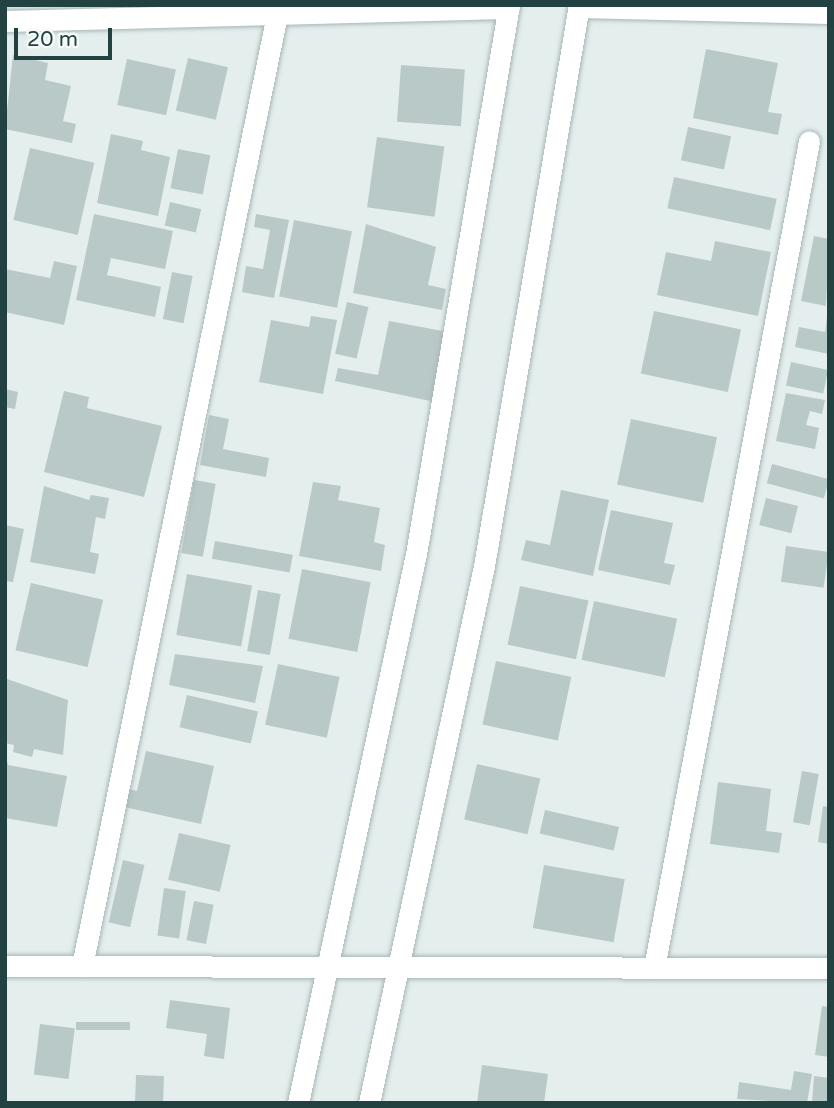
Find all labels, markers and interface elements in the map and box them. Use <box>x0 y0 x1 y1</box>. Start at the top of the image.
scale bar <box>18 14 116 58</box>
text: 20 m <box>27 27 78 52</box>

